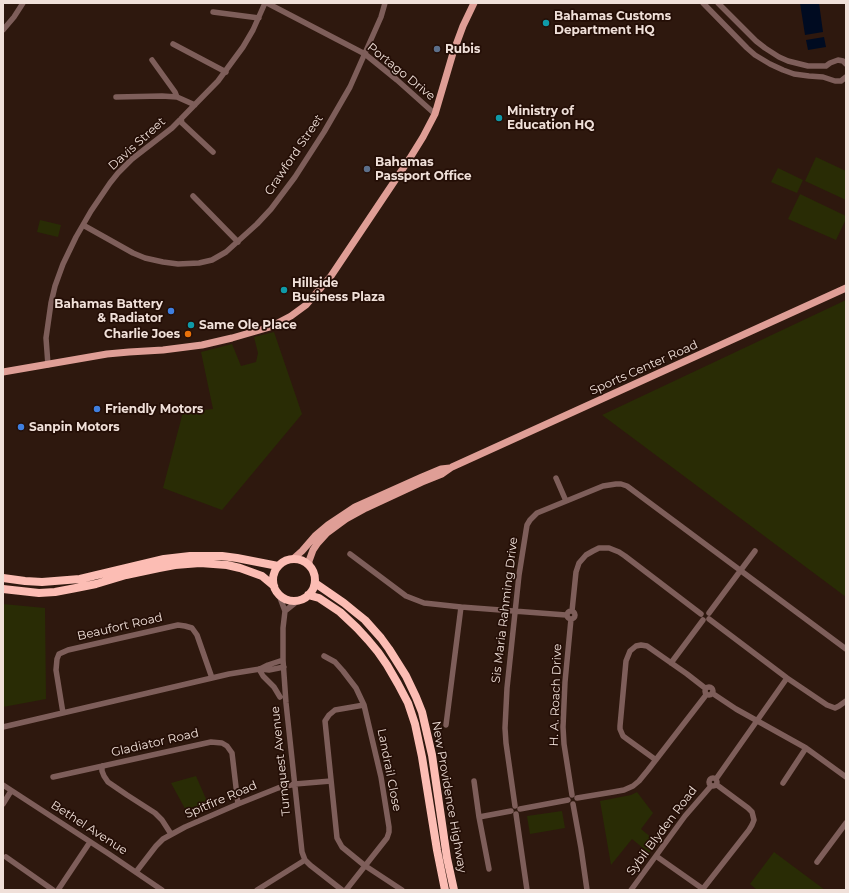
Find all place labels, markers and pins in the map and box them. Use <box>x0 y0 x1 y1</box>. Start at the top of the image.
place label: Bahamas Customs Department HQ <box>554 9 671 37</box>
marker: Bahamas Customs Department HQ <box>541 18 551 28</box>
place label: Rubis <box>445 42 480 56</box>
marker: Rubis <box>432 44 442 54</box>
place label: Ministry of Education HQ <box>507 104 594 132</box>
marker: Ministry of Education HQ <box>494 113 504 123</box>
place label: Bahamas Passport Office <box>375 155 472 183</box>
marker: Bahamas Passport Office <box>362 164 372 174</box>
place label: Hillside Business Plaza <box>292 276 385 304</box>
marker: Hillside Business Plaza <box>279 285 289 295</box>
place label: Bahamas Battery & Radiator <box>54 297 163 325</box>
marker: Bahamas Battery & Radiator <box>166 306 176 316</box>
place label: Same Ole Place <box>199 318 297 332</box>
marker: Same Ole Place <box>186 320 196 330</box>
place label: Charlie Joes <box>104 327 180 341</box>
marker: Charlie Joes <box>183 329 193 339</box>
place label: Friendly Motors <box>105 402 203 416</box>
marker: Friendly Motors <box>92 404 102 414</box>
place label: Sanpin Motors <box>29 420 120 434</box>
marker: Sanpin Motors <box>16 422 26 432</box>

